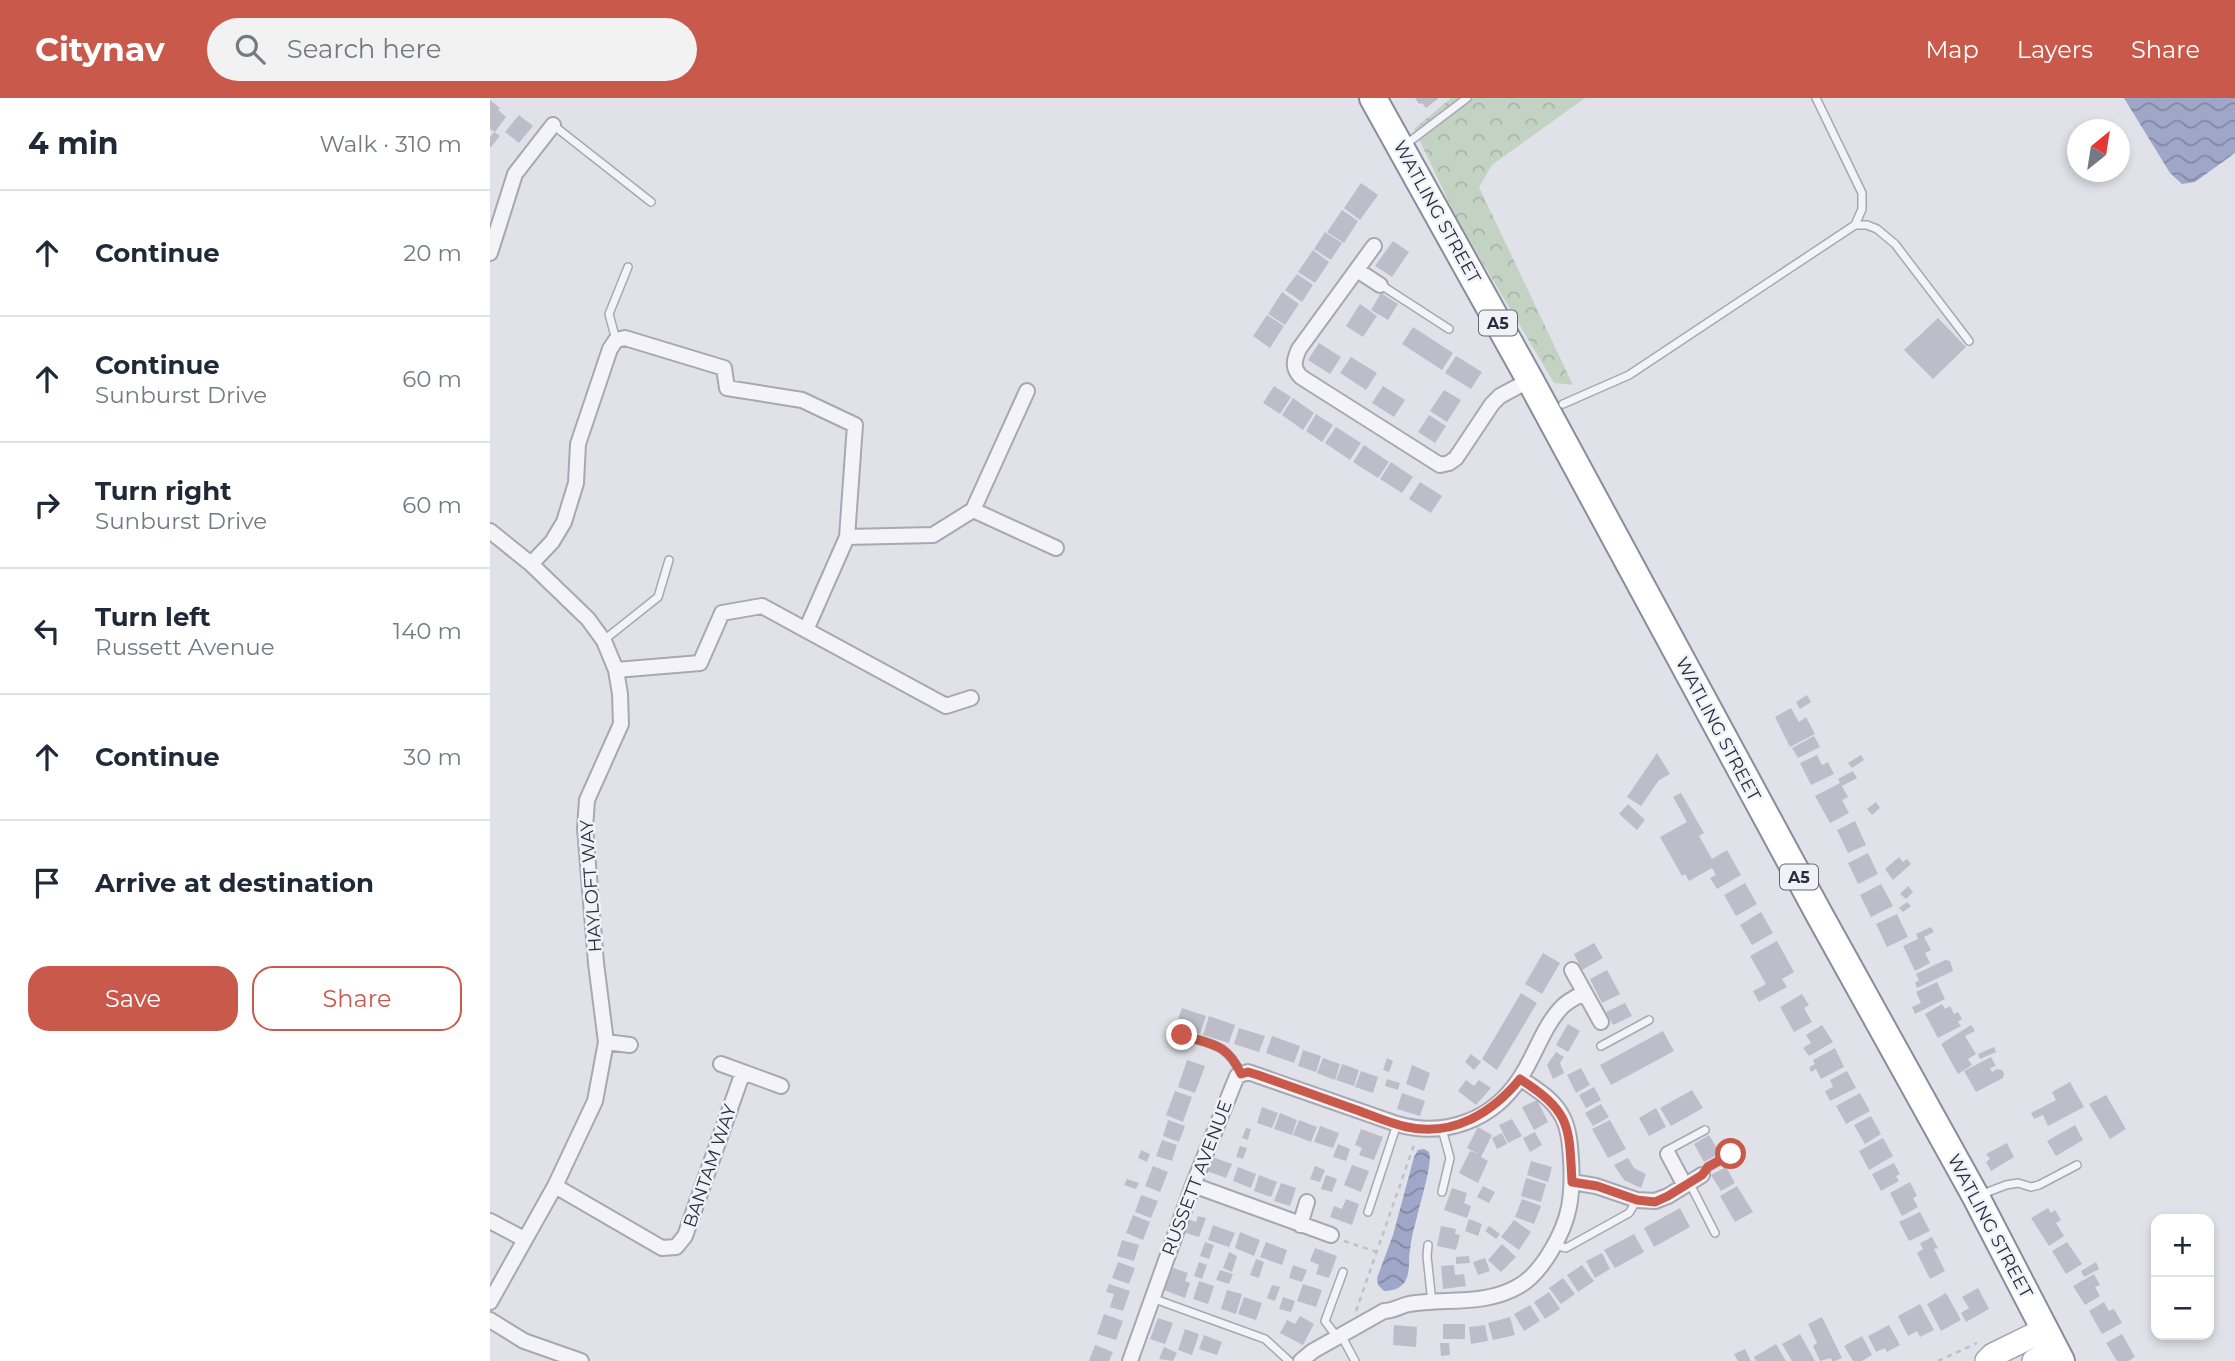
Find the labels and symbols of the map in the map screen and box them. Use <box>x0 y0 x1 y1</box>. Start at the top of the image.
north arrow <box>2067 119 2130 182</box>
street label: WATLING STREET <box>1389 137 1486 288</box>
road number: A5 <box>1479 311 1517 336</box>
street label: WATLING STREET <box>1671 653 1766 805</box>
street label: HAYLOFT WAY <box>575 818 607 953</box>
road number: A5 <box>1780 864 1818 890</box>
route end <box>1166 1019 1197 1050</box>
street label: RUSSETT AVENUE <box>1157 1097 1237 1259</box>
street label: BANTAM WAY <box>679 1101 741 1230</box>
route start <box>1715 1138 1746 1169</box>
street label: WATLING STREET <box>1943 1150 2038 1302</box>

